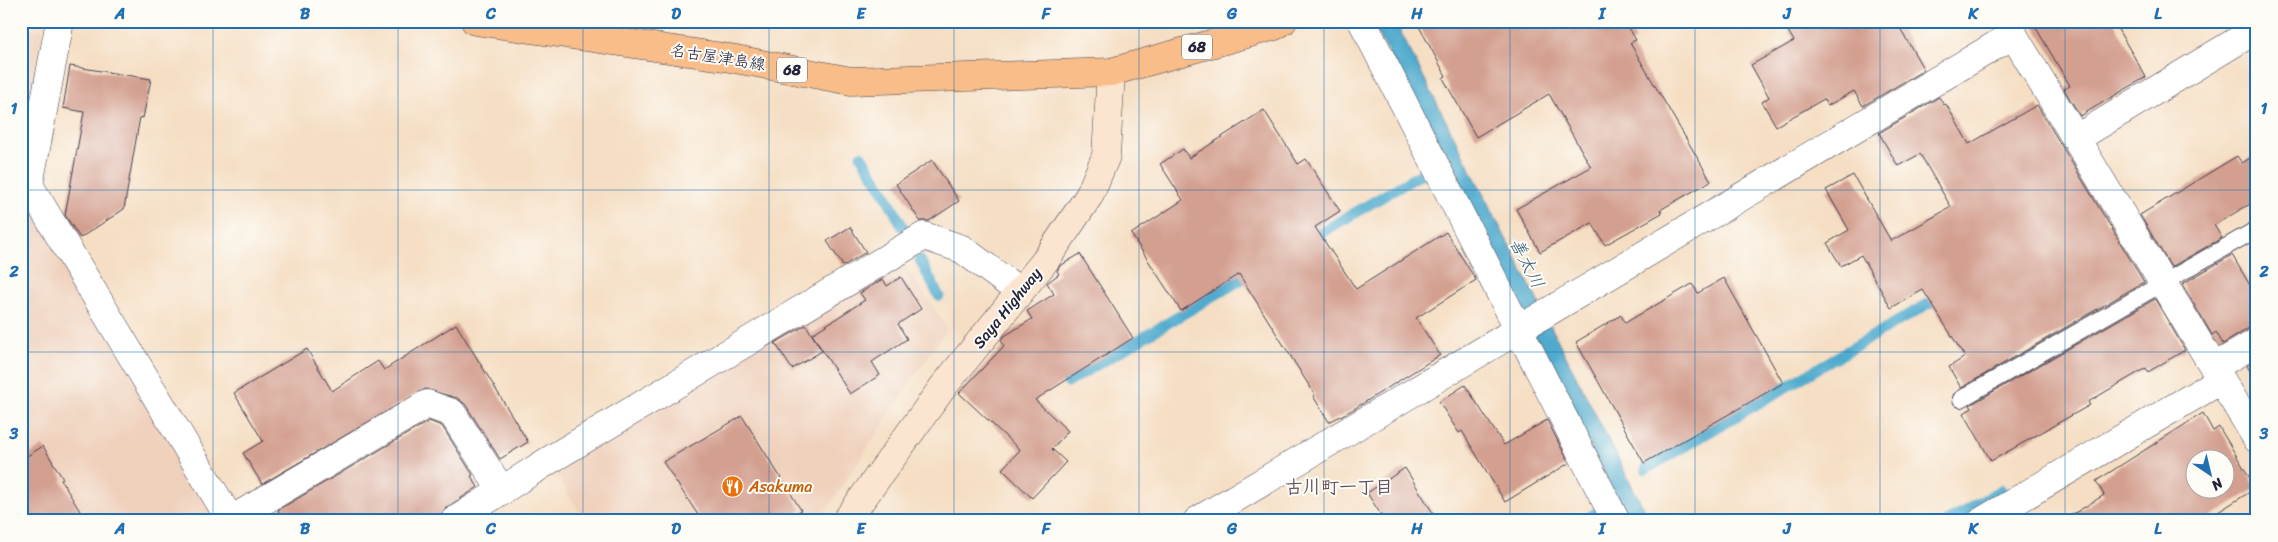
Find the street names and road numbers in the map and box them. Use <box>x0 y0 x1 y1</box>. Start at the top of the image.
road number: 68 <box>1182 34 1212 60</box>
street label: 名古屋津島線 <box>668 35 768 79</box>
road number: 68 <box>777 58 807 82</box>
street label: Saya Highway <box>965 260 1050 355</box>

